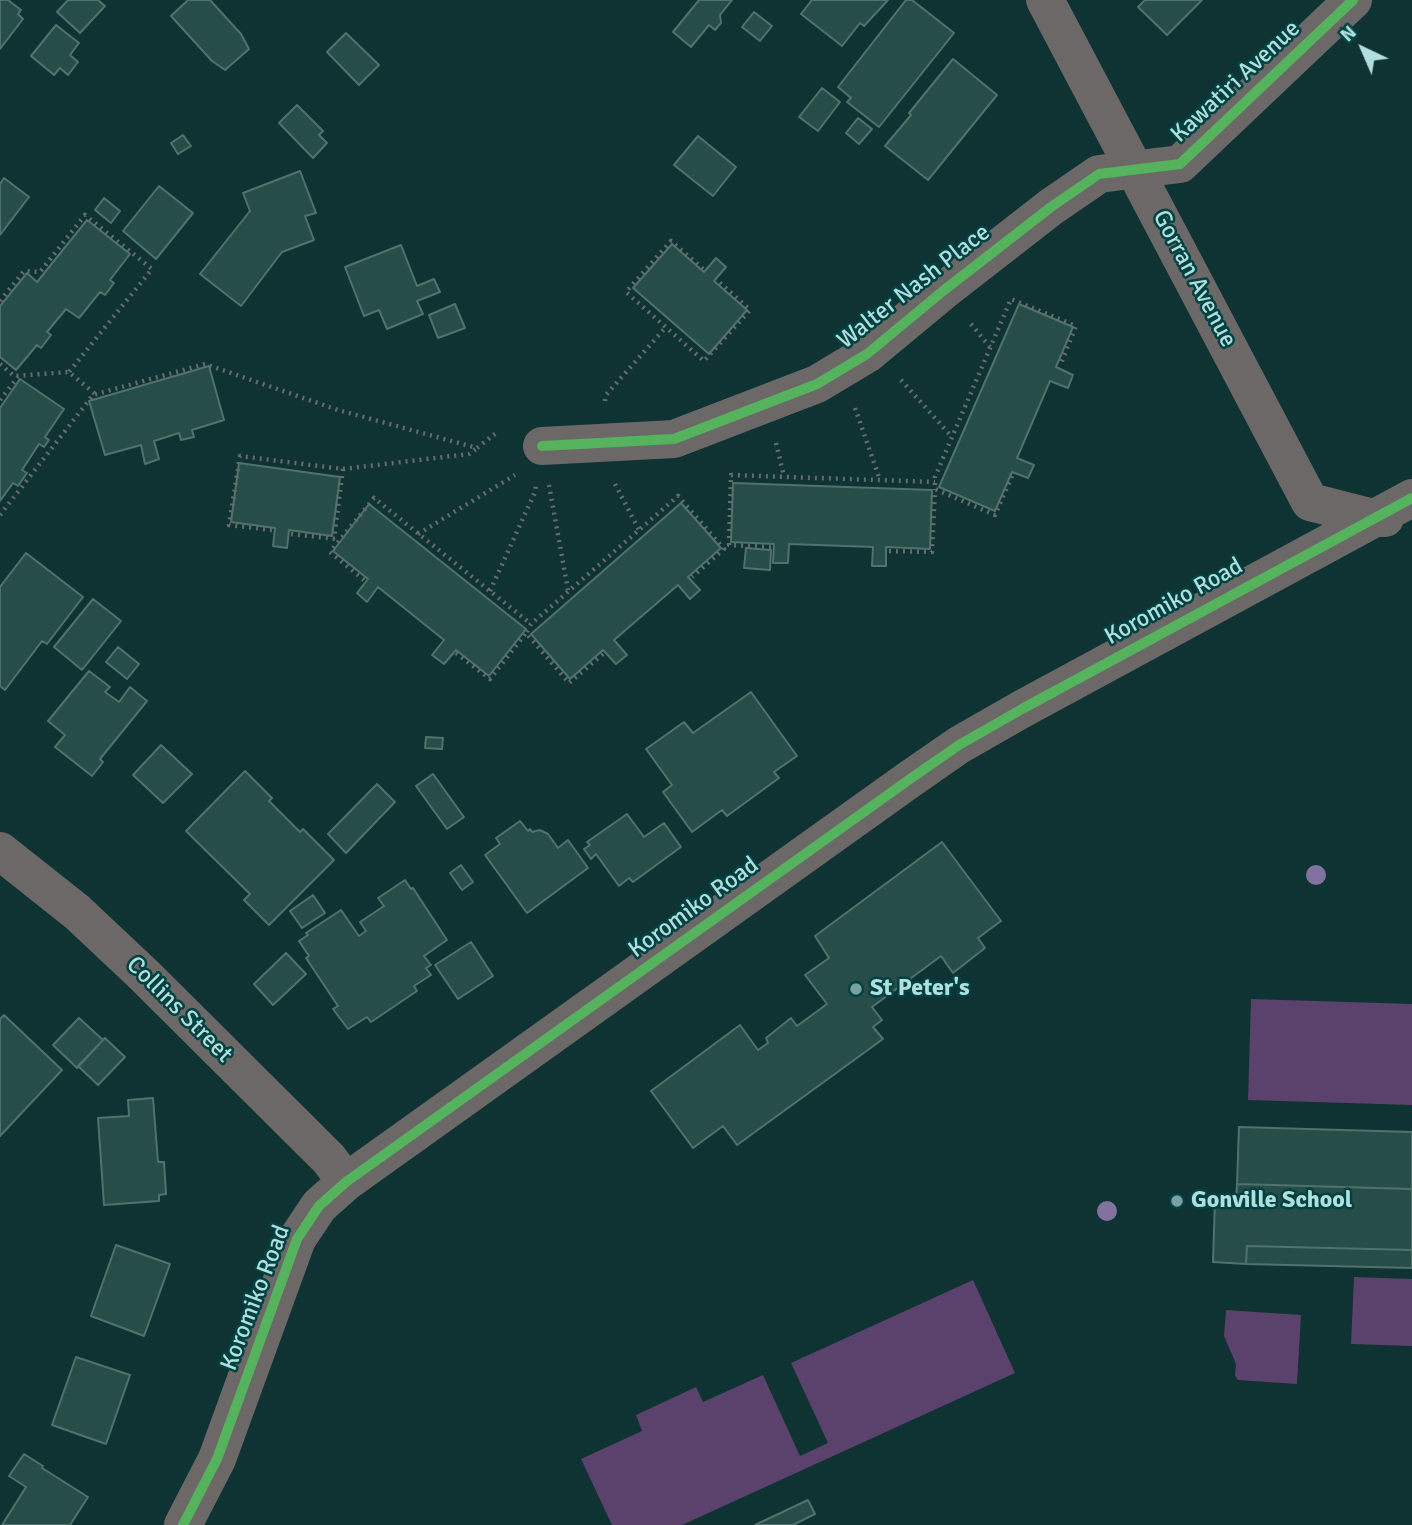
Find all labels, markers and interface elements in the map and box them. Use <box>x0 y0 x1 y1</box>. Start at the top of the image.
north arrow <box>1328 14 1398 84</box>
street label: Kawatiri Avenue <box>1165 15 1307 149</box>
text: N <box>1335 21 1362 47</box>
street label: Gorran Avenue <box>1146 206 1242 352</box>
street label: Walter Nash Place <box>832 218 996 356</box>
street label: Koromiko Road <box>1100 552 1248 652</box>
street label: Koromiko Road <box>623 851 765 965</box>
street label: Collins Street <box>120 951 238 1069</box>
place label: St Peter's <box>870 975 970 1003</box>
marker: St Peter's <box>848 981 864 997</box>
place label: Gonville School <box>1191 1187 1352 1215</box>
marker: Gonville School <box>1169 1193 1185 1209</box>
street label: Koromiko Road <box>215 1221 297 1375</box>

